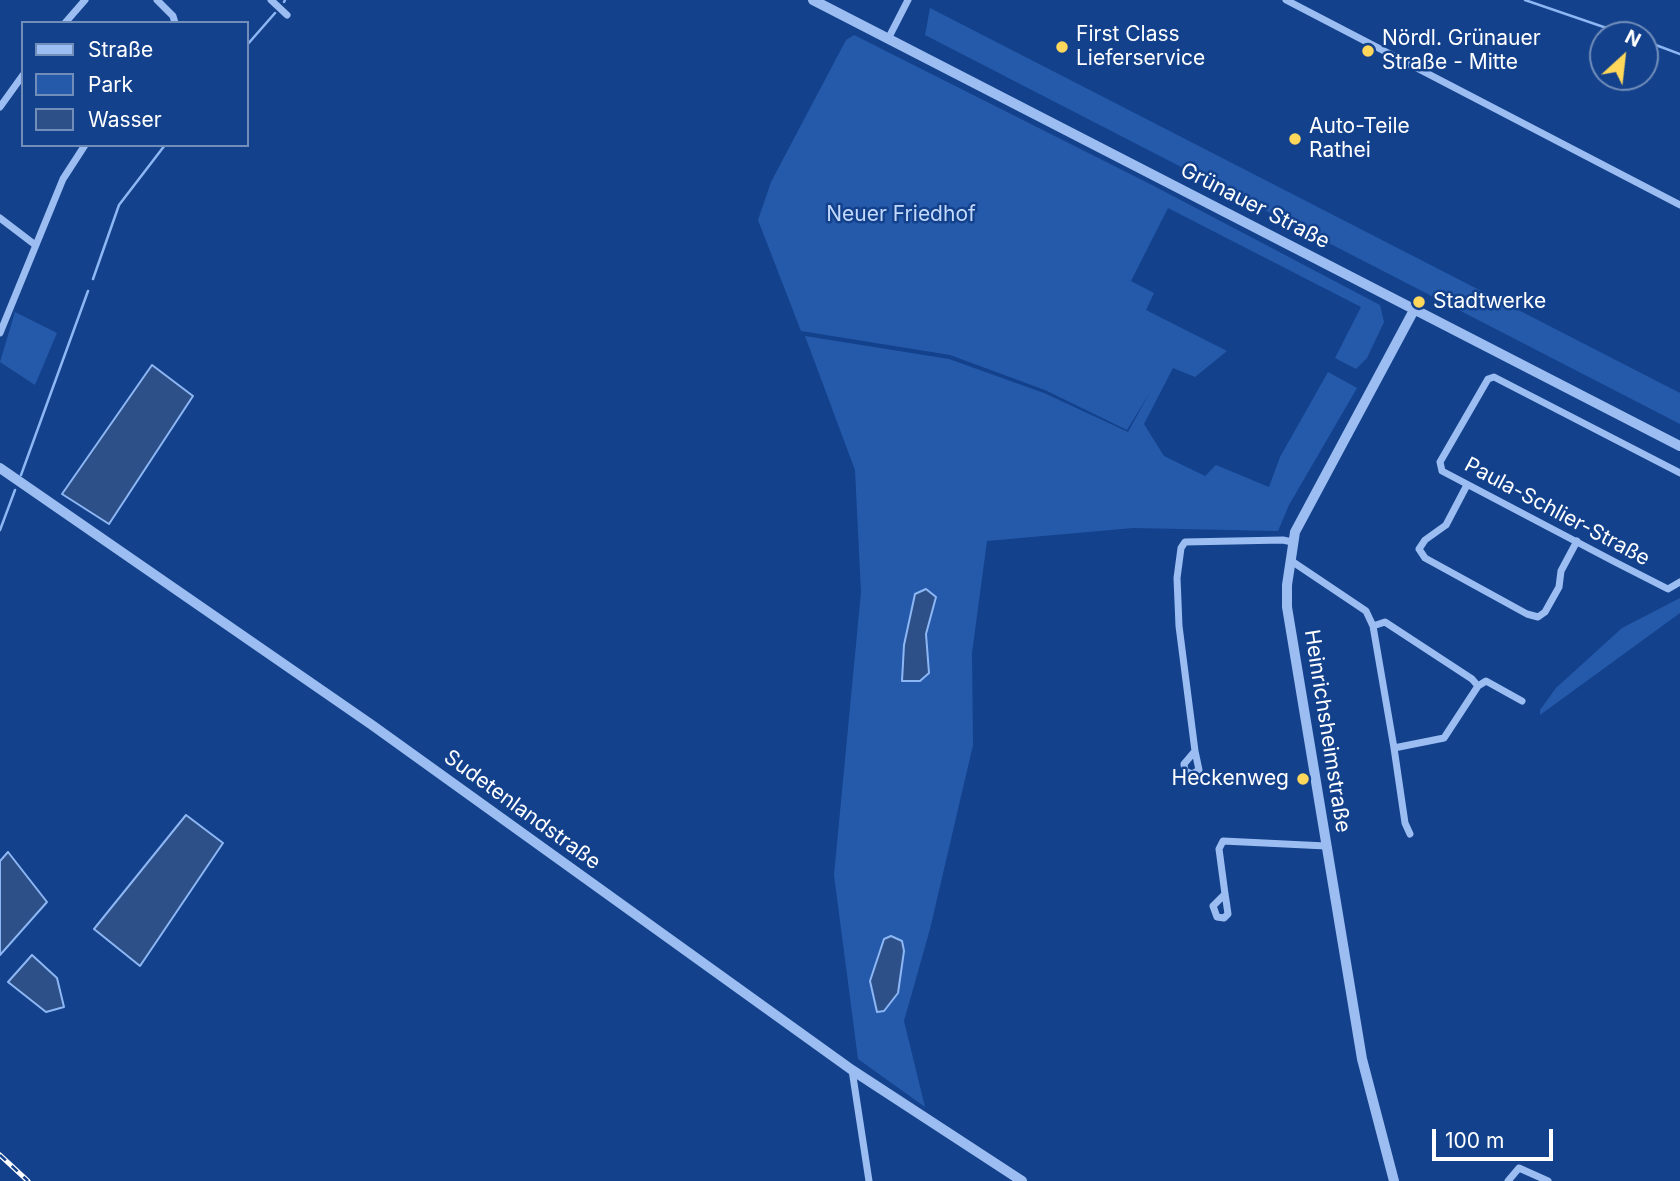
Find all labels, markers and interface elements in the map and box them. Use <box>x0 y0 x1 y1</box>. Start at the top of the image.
legend <box>21 21 248 147</box>
north arrow <box>1589 21 1659 91</box>
place label: First Class Lieferservice <box>1076 22 1205 72</box>
text: N <box>1621 25 1645 52</box>
place label: Nördl. Grünauer Straße - Mitte <box>1382 26 1541 76</box>
text: Straße <box>88 37 153 62</box>
marker: First Class Lieferservice <box>1054 39 1070 55</box>
marker: Nördl. Grünauer Straße - Mitte <box>1360 43 1376 59</box>
text: Park <box>88 72 133 97</box>
text: Wasser <box>88 107 162 132</box>
place label: Auto-Teile Rathei <box>1309 114 1410 164</box>
marker: Auto-Teile Rathei <box>1287 131 1303 147</box>
street label: Grünauer Straße <box>1176 158 1334 254</box>
park label: Neuer Friedhof <box>826 202 976 228</box>
place label: Stadtwerke <box>1433 289 1546 315</box>
marker: Stadtwerke <box>1411 294 1427 310</box>
street label: Paula-Schlier-Straße <box>1460 452 1654 572</box>
street label: Heinrichsheimstraße <box>1299 628 1355 834</box>
street label: Sudetenlandstraße <box>439 745 605 875</box>
place label: Heckenweg <box>1172 766 1289 792</box>
marker: Heckenweg <box>1295 771 1311 787</box>
scale bar <box>1435 1114 1556 1158</box>
text: 100 m <box>1445 1128 1504 1153</box>

